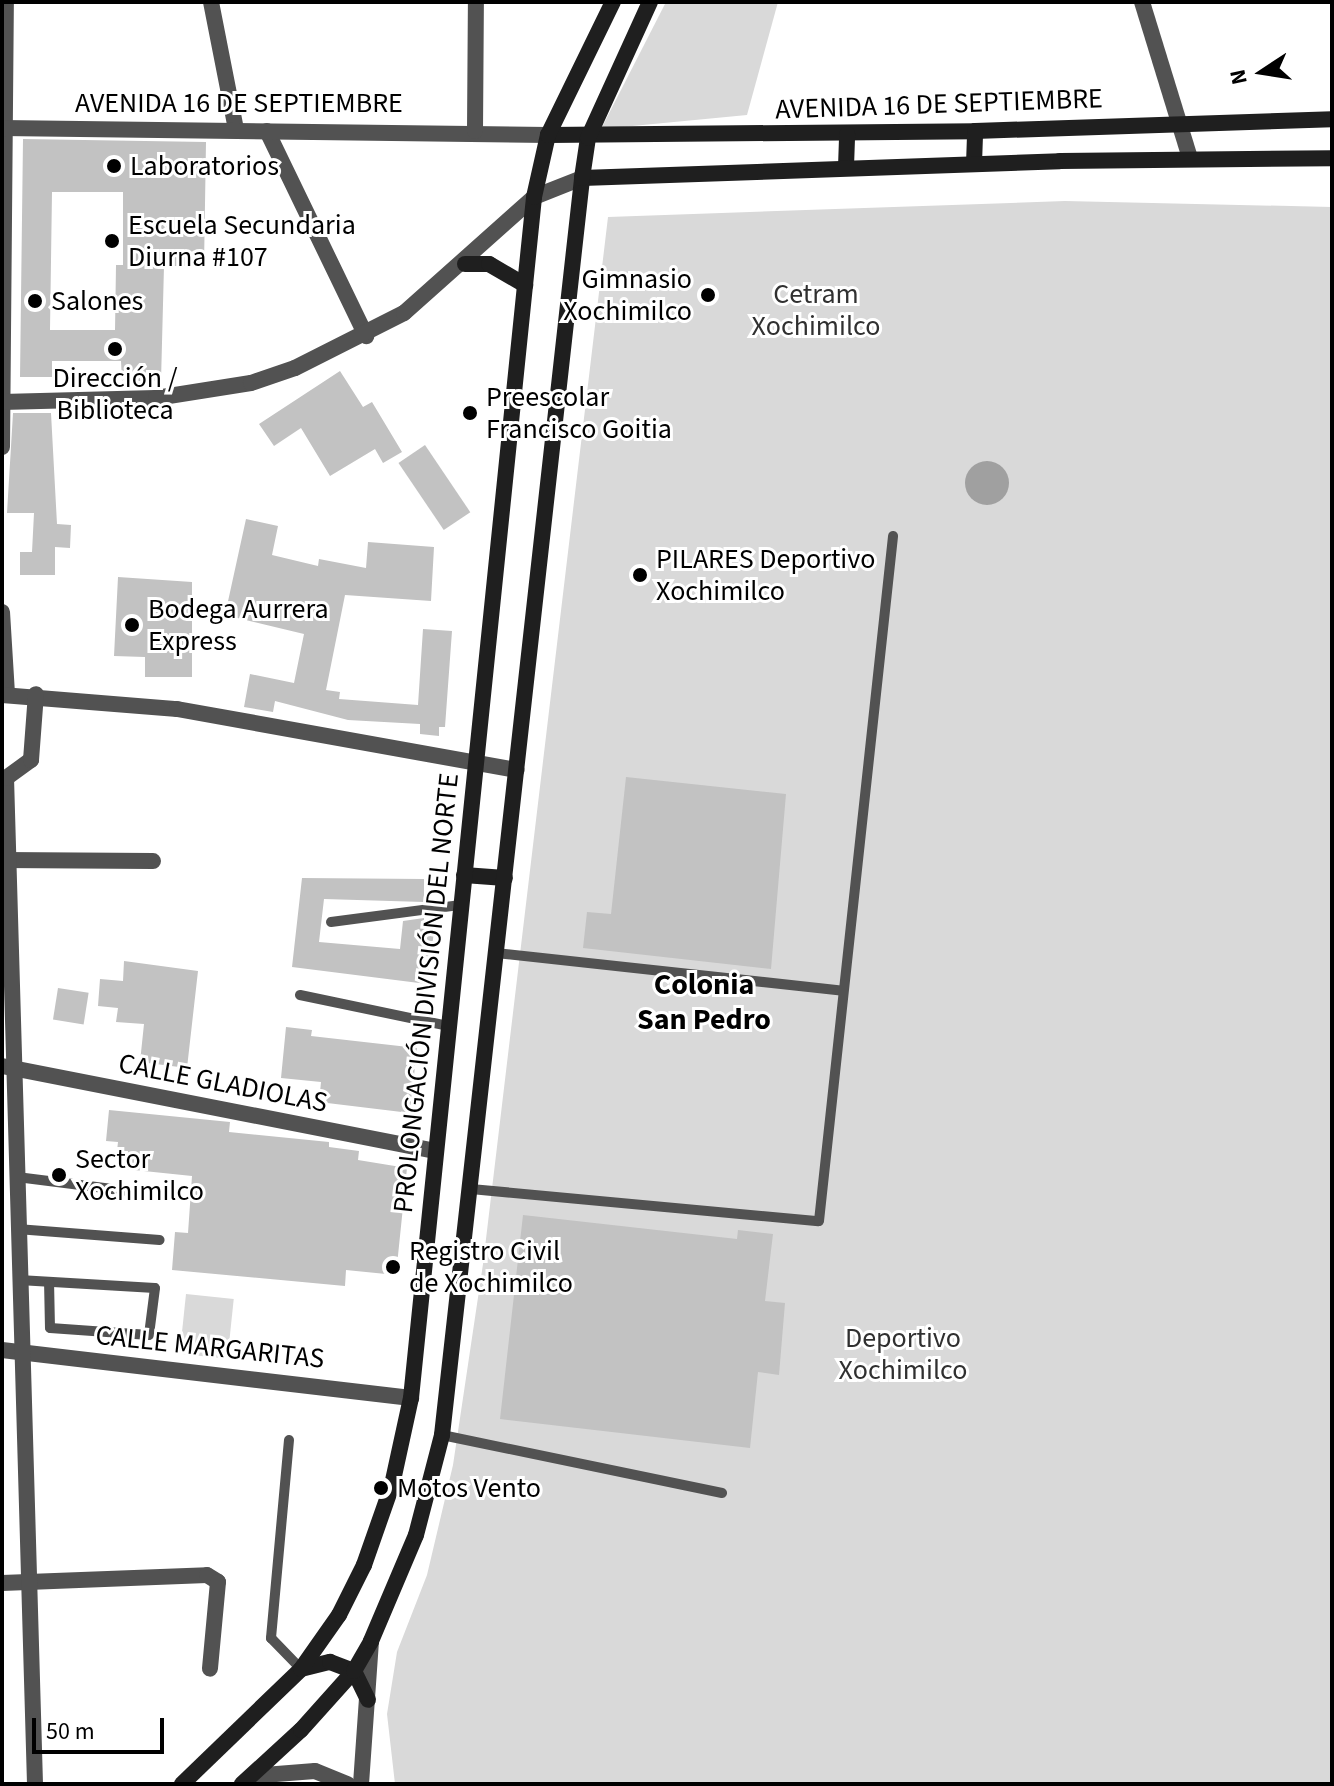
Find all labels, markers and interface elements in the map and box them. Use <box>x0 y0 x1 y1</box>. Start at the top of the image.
north arrow <box>1222 32 1302 112</box>
text: N <box>1221 67 1256 87</box>
street label: AVENIDA 16 DE SEPTIEMBRE <box>775 81 1103 127</box>
street label: AVENIDA 16 DE SEPTIEMBRE <box>75 86 403 120</box>
place label: Laboratorios <box>130 149 279 183</box>
marker: Laboratorios <box>105 157 123 175</box>
place label: Escuela Secundaria Diurna #107 <box>128 208 356 274</box>
marker: Escuela Secundaria Diurna #107 <box>103 232 121 250</box>
place label: Gimnasio Xochimilco <box>563 262 692 328</box>
park label: Cetram Xochimilco <box>752 277 880 343</box>
place label: Salones <box>51 284 143 318</box>
marker: Gimnasio Xochimilco <box>699 286 717 304</box>
marker: Salones <box>26 292 44 310</box>
marker: Dirección / Biblioteca <box>106 340 124 358</box>
place label: Dirección / Biblioteca <box>52 361 178 427</box>
place label: Preescolar Francisco Goitia <box>486 380 672 446</box>
marker: Preescolar Francisco Goitia <box>461 404 479 422</box>
place label: PILARES Deportivo Xochimilco <box>656 542 875 608</box>
marker: PILARES Deportivo Xochimilco <box>631 566 649 584</box>
place label: Bodega Aurrera Express <box>148 592 329 658</box>
marker: Bodega Aurrera Express <box>123 616 141 634</box>
street label: PROLONGACIÓN DIVISIÓN DEL NORTE <box>386 771 466 1215</box>
district label: Colonia San Pedro <box>637 967 771 1038</box>
street label: CALLE GLADIOLAS <box>116 1046 330 1120</box>
place label: Sector Xochimilco <box>75 1142 204 1208</box>
marker: Sector Xochimilco <box>50 1166 68 1184</box>
place label: Registro Civil de Xochimilco <box>409 1234 573 1300</box>
marker: Registro Civil de Xochimilco <box>384 1258 402 1276</box>
street label: CALLE MARGARITAS <box>94 1318 326 1376</box>
park label: Deportivo Xochimilco <box>839 1321 967 1387</box>
place label: Motos Vento <box>397 1471 541 1505</box>
marker: Motos Vento <box>372 1479 390 1497</box>
scale bar <box>36 1702 168 1752</box>
text: 50 m <box>46 1714 95 1749</box>

